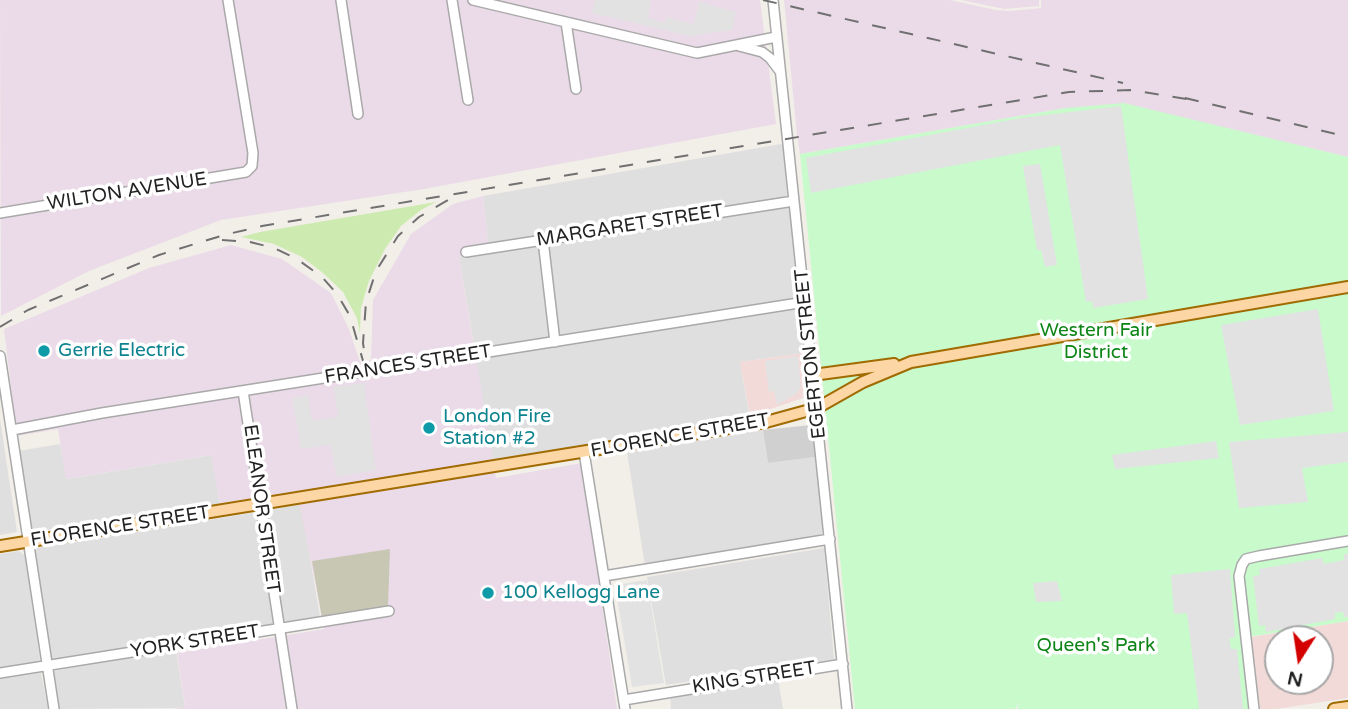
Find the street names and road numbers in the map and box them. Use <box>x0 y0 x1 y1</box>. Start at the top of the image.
street label: WILTON AVENUE <box>46 168 208 216</box>
street label: MARGARET STREET <box>535 200 725 252</box>
street label: EGERTON STREET <box>791 268 831 440</box>
street label: FRANCES STREET <box>323 341 493 389</box>
street label: FLORENCE STREET <box>589 409 771 463</box>
street label: ELEANOR STREET <box>238 423 284 595</box>
street label: FLORENCE STREET <box>29 502 211 552</box>
street label: YORK STREET <box>129 621 261 663</box>
street label: KING STREET <box>691 657 817 699</box>

